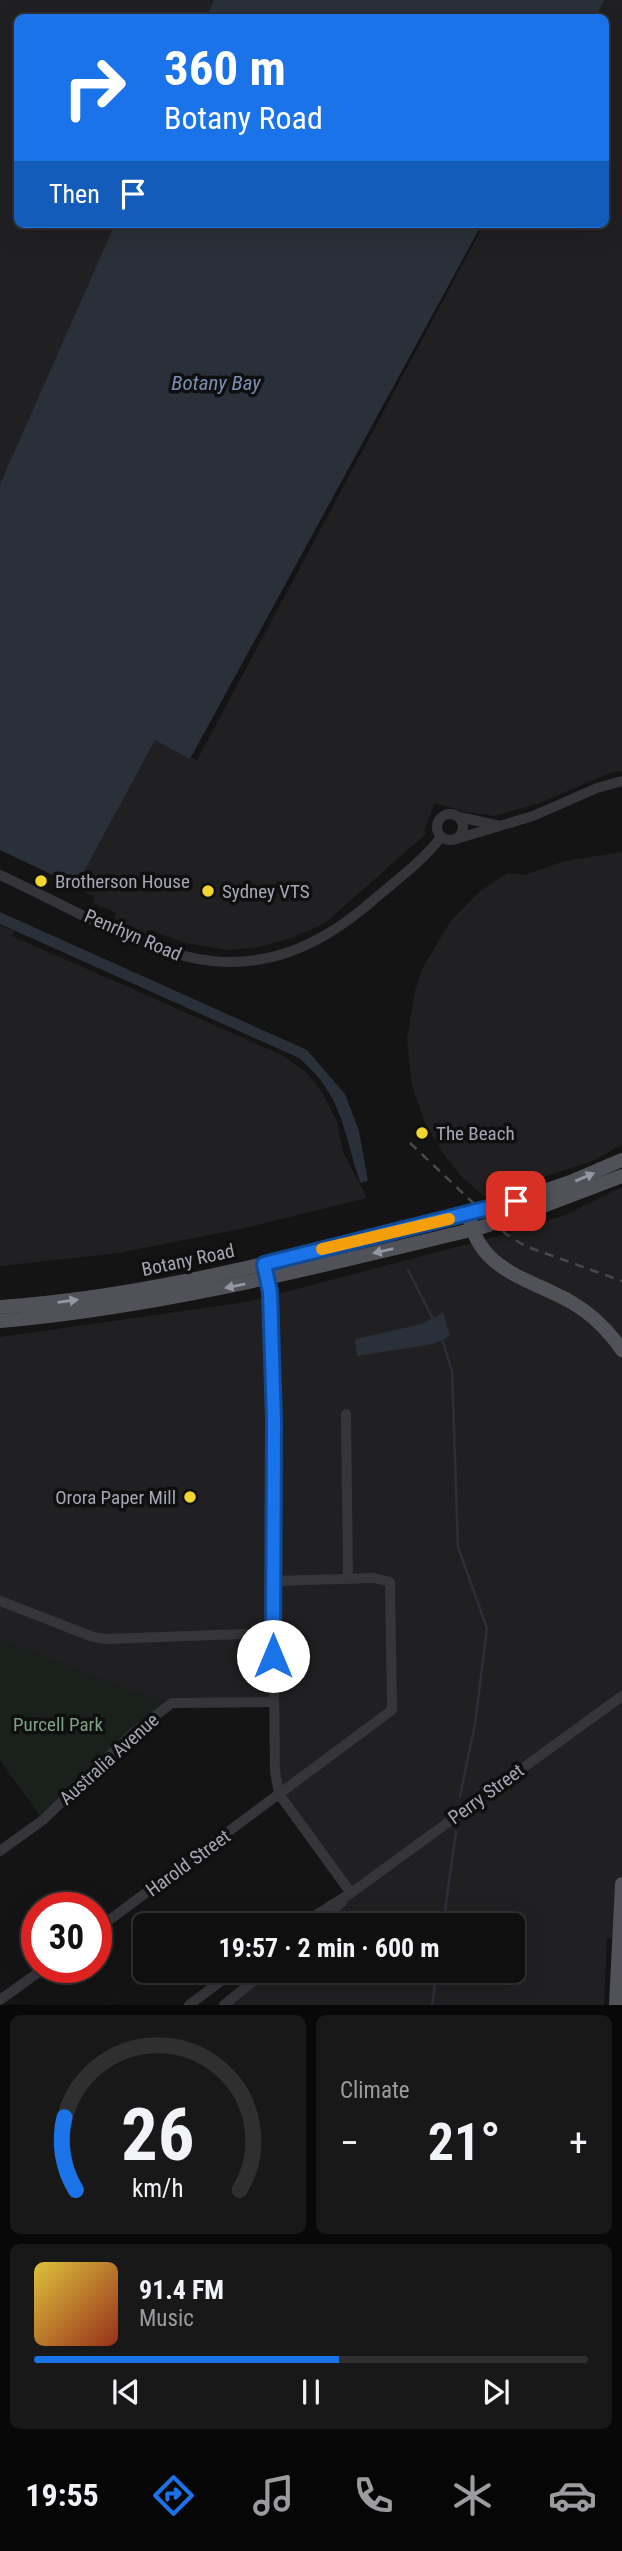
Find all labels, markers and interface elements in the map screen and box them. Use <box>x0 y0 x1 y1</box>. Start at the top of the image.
text: 360 m <box>164 40 286 97</box>
icon: right <box>49 42 140 133</box>
text: Botany Road <box>164 99 323 137</box>
icon: arrive <box>114 175 152 213</box>
text: Then <box>49 179 100 209</box>
water label: Botany Bay <box>171 371 261 395</box>
place label: Brotherson House <box>55 870 190 893</box>
marker: Brotherson House <box>33 873 49 889</box>
place label: Sydney VTS <box>222 880 310 903</box>
marker: Sydney VTS <box>200 883 216 899</box>
street label: Penrhyn Road <box>81 904 185 966</box>
place label: The Beach <box>436 1122 515 1145</box>
marker: The Beach <box>414 1125 430 1141</box>
pin <box>486 1171 546 1231</box>
one-way arrow <box>574 1171 595 1182</box>
icon: arrive <box>497 1182 535 1220</box>
street label: Botany Road <box>140 1239 236 1281</box>
one-way arrow <box>372 1246 394 1257</box>
one-way arrow <box>224 1281 246 1292</box>
one-way arrow <box>57 1295 79 1306</box>
place label: Orora Paper Mill <box>55 1486 176 1509</box>
marker: Orora Paper Mill <box>182 1489 198 1505</box>
position arrow <box>236 1619 310 1693</box>
street label: Australia Avenue <box>55 1708 163 1810</box>
park label: Purcell Park <box>13 1713 103 1736</box>
street label: Perry Street <box>444 1759 528 1829</box>
street label: Harold Street <box>141 1825 235 1901</box>
speed limit sign: 30 <box>21 1892 112 1983</box>
text: 19:57 · 2 min · 600 m <box>219 1933 439 1963</box>
text: Climate <box>340 2077 410 2104</box>
text: 26 <box>121 2093 195 2179</box>
text: 21° <box>428 2112 500 2173</box>
text: − <box>340 2121 359 2165</box>
text: + <box>569 2121 588 2165</box>
text: km/h <box>132 2174 184 2203</box>
text: 91.4 FM <box>139 2275 224 2305</box>
text: Music <box>139 2305 194 2332</box>
icon: previous <box>107 2373 145 2411</box>
icon: pause <box>292 2373 330 2411</box>
icon: next <box>477 2373 515 2411</box>
icon: directions <box>149 2471 198 2520</box>
icon: music <box>249 2471 298 2520</box>
icon: phone <box>349 2471 398 2520</box>
icon: climate <box>448 2471 497 2520</box>
icon: car <box>548 2471 597 2520</box>
text: 19:55 <box>25 2476 99 2514</box>

